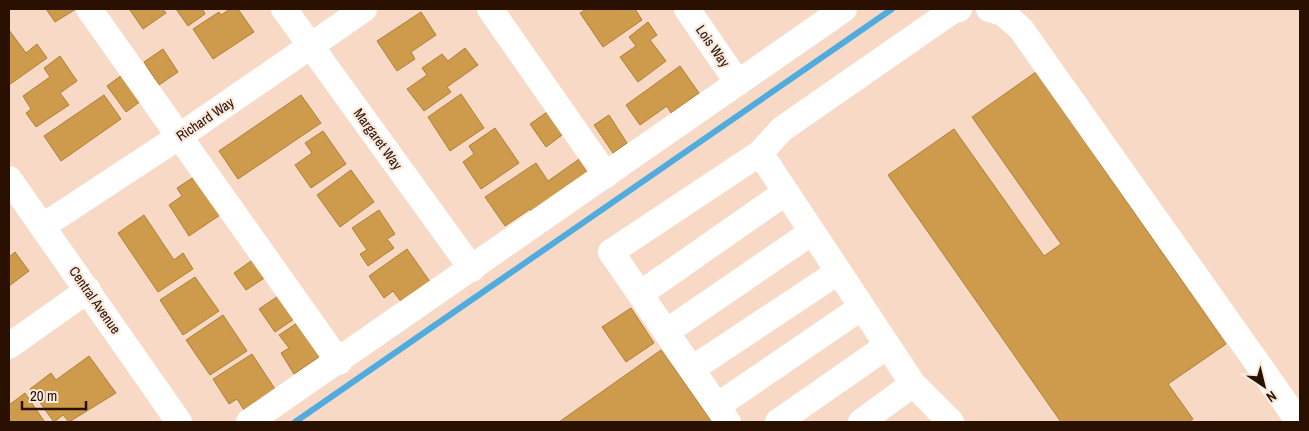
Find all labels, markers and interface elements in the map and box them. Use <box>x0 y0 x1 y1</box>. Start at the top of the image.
street label: Lois Way <box>692 21 734 71</box>
street label: Richard Way <box>173 93 238 145</box>
street label: Margaret Way <box>350 105 406 173</box>
street label: Central Avenue <box>65 263 125 337</box>
north arrow <box>1239 361 1289 411</box>
scale bar <box>22 378 86 410</box>
text: 20 m <box>30 385 57 406</box>
text: N <box>1263 387 1280 406</box>

